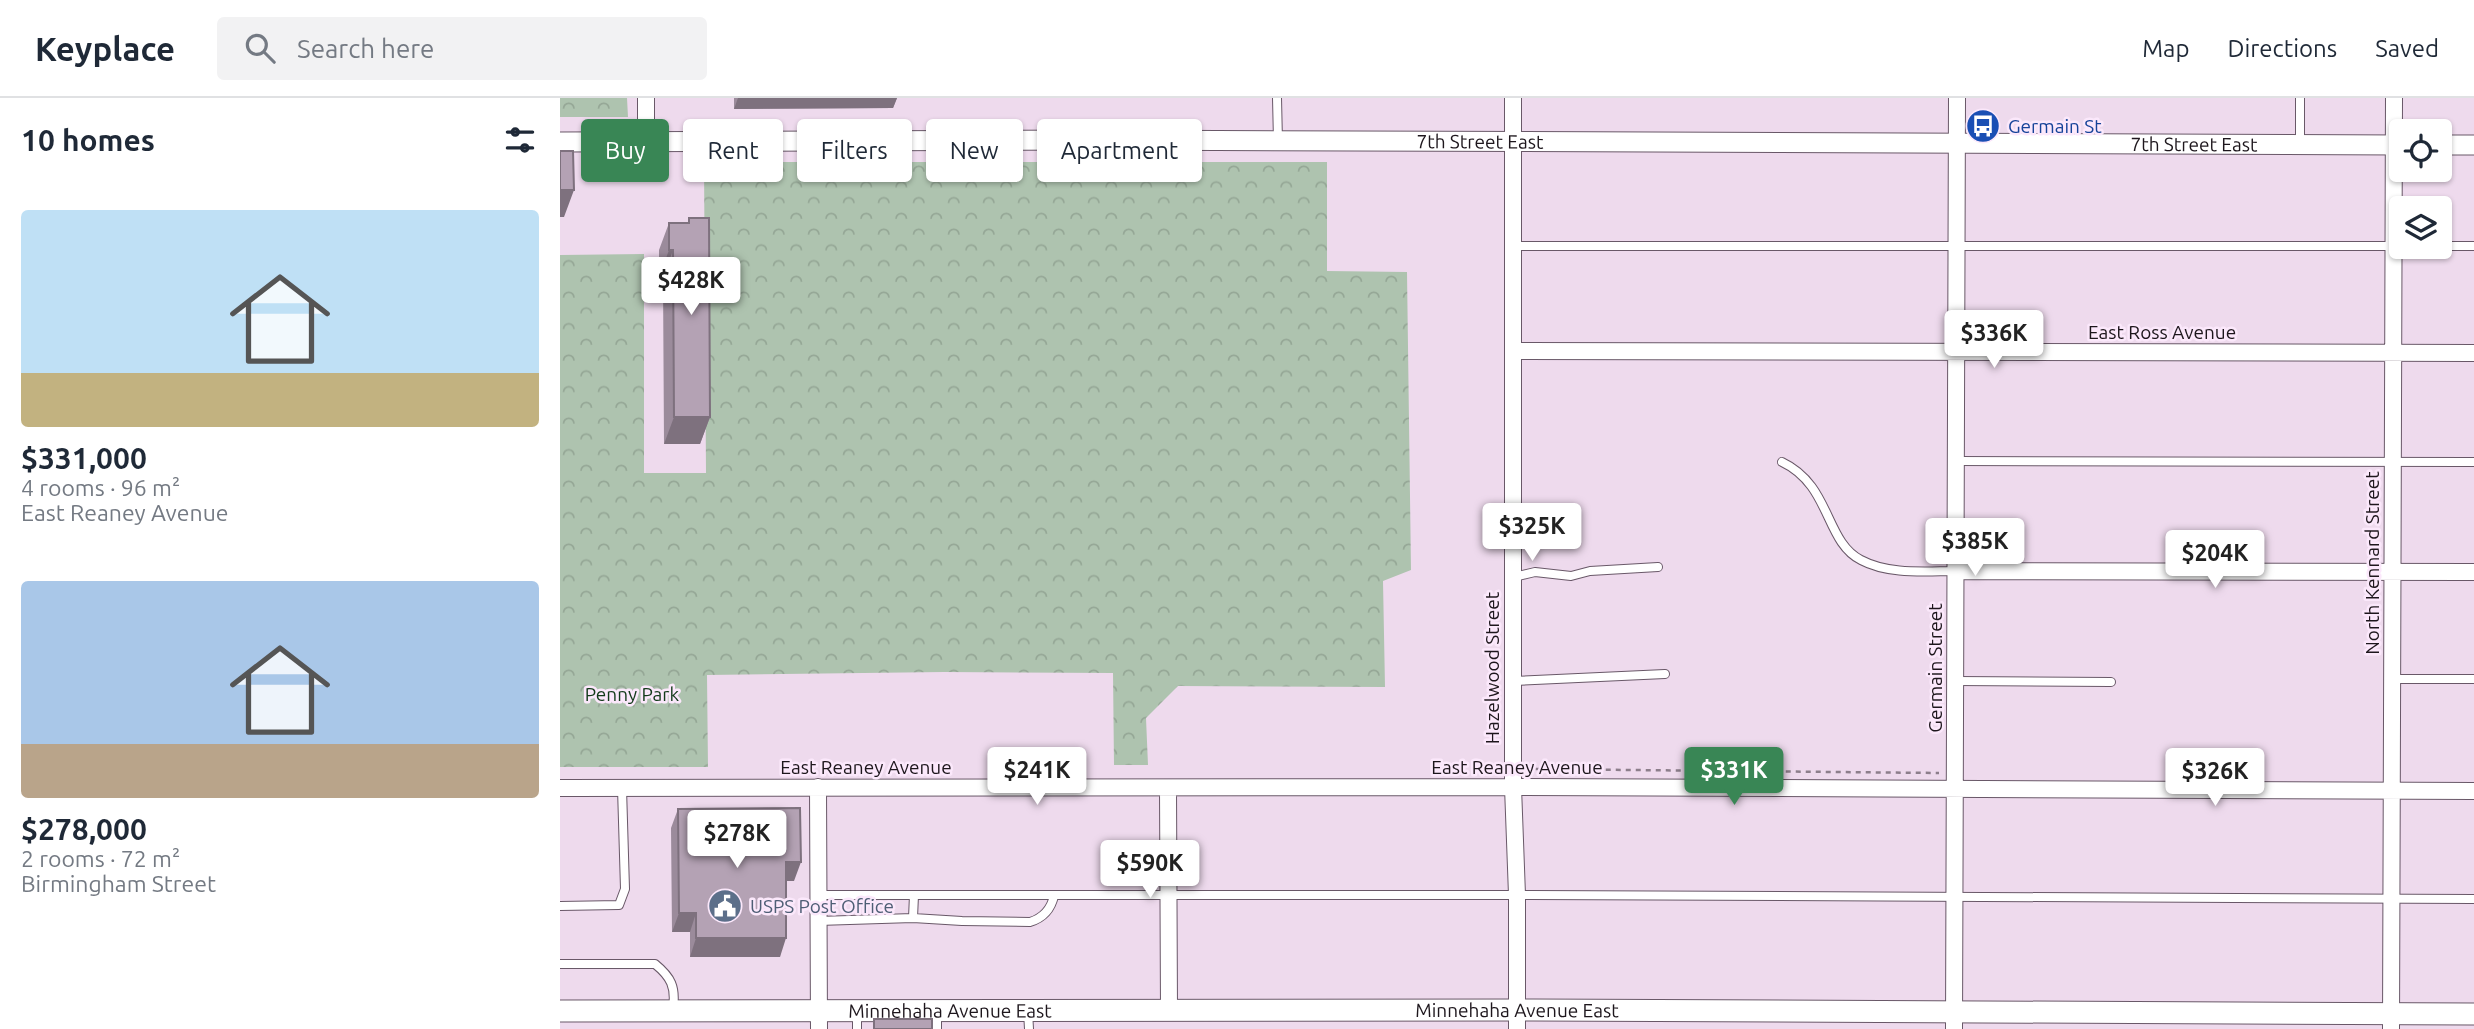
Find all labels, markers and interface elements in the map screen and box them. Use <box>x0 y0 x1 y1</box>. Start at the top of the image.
search box <box>217 17 707 80</box>
icon: search <box>241 29 279 67</box>
text: Keyplace <box>35 30 175 67</box>
text: Search here <box>297 34 434 63</box>
text: Map <box>2142 35 2189 62</box>
text: Directions <box>2227 35 2337 62</box>
text: Saved <box>2375 35 2439 62</box>
bus stop icon: Germain St <box>1964 107 2002 145</box>
place label: Germain St <box>2008 115 2102 137</box>
chip: Buy <box>581 119 669 182</box>
chip: Rent <box>683 119 783 182</box>
chip: Filters <box>797 119 912 182</box>
chip: New <box>926 119 1023 182</box>
chip: Apartment <box>1037 119 1202 182</box>
map controls <box>2389 119 2452 259</box>
button: locate <box>2389 119 2452 182</box>
icon: filters <box>501 121 539 159</box>
text: 10 homes <box>21 123 155 157</box>
street label: 7th Street East <box>1416 130 1544 153</box>
street label: 7th Street East <box>2130 133 2258 155</box>
button: layers <box>2389 196 2452 259</box>
icon: home <box>217 256 343 382</box>
pin: $428K <box>642 258 740 317</box>
text: $428K <box>657 267 725 292</box>
pin: $336K <box>1945 310 2043 370</box>
text: $336K <box>1960 320 2028 345</box>
street label: East Ross Avenue <box>2088 321 2236 343</box>
text: $331,000 <box>21 441 147 475</box>
street label: North Kennard Street <box>2361 471 2383 655</box>
text: 4 rooms · 96 m² <box>21 475 180 500</box>
text: East Reaney Avenue <box>21 500 228 525</box>
pin: $325K <box>1483 504 1581 563</box>
text: $325K <box>1498 513 1566 538</box>
pin: $385K <box>1926 518 2024 578</box>
text: $385K <box>1941 528 2009 553</box>
pin: $204K <box>2166 531 2264 590</box>
text: $204K <box>2181 540 2249 565</box>
street label: Hazelwood Street <box>1481 591 1503 744</box>
street label: Germain Street <box>1924 603 1946 733</box>
icon: home <box>217 627 343 753</box>
park label: Penny Park <box>585 683 680 705</box>
pin: $241K <box>988 748 1086 807</box>
pin: $331K <box>1685 748 1783 807</box>
pin: $326K <box>2166 748 2264 808</box>
street label: East Reaney Avenue <box>780 756 952 778</box>
street label: East Reaney Avenue <box>1431 756 1603 778</box>
text: $241K <box>1003 757 1071 782</box>
text: $331K <box>1700 757 1768 782</box>
text: $326K <box>2181 758 2249 783</box>
pin: $278K <box>688 810 786 870</box>
text: $278,000 <box>21 812 147 846</box>
text: $278K <box>703 820 771 845</box>
pin: $590K <box>1101 840 1199 900</box>
text: 2 rooms · 72 m² <box>21 846 180 871</box>
text: $590K <box>1116 850 1184 875</box>
text: Birmingham Street <box>21 871 216 896</box>
public building icon: USPS Post Office <box>706 887 744 925</box>
place label: USPS Post Office <box>750 895 894 917</box>
street label: Minnehaha Avenue East <box>848 999 1052 1022</box>
street label: Minnehaha Avenue East <box>1415 999 1619 1021</box>

